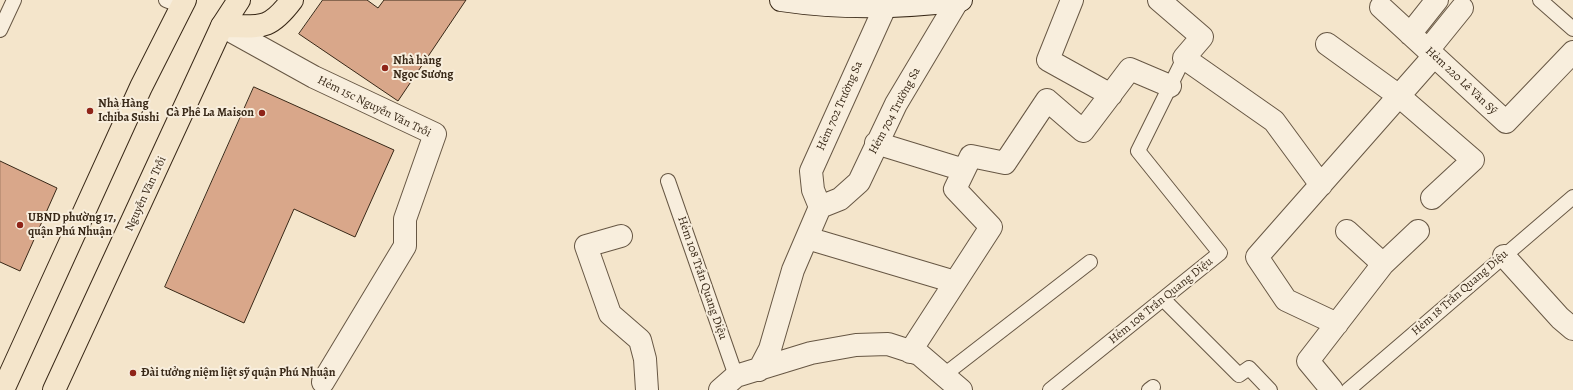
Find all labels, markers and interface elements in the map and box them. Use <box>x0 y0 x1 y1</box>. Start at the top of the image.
street label: Hẻm 220 Lê Văn Sỹ <box>1422 44 1500 118</box>
place label: Nhà hàng Ngọc Sương <box>393 54 453 82</box>
street label: Hẻm 702 Trường Sa <box>814 59 866 153</box>
marker: Nhà hàng Ngọc Sương <box>380 63 390 73</box>
street label: Hẻm 704 Trường Sa <box>866 65 924 157</box>
street label: Hẻm 15c Nguyễn Văn Trỗi <box>315 73 433 141</box>
place label: Nhà Hàng Ichiba Sushi <box>98 97 159 125</box>
marker: Nhà Hàng Ichiba Sushi <box>85 106 95 116</box>
place label: Cà Phê La Maison <box>166 106 254 120</box>
marker: Cà Phê La Maison <box>257 108 267 118</box>
street label: Nguyễn Văn Trỗi <box>122 154 170 234</box>
place label: UBND phường 17, quận Phú Nhuận <box>28 211 116 239</box>
street label: Hẻm 108 Trần Quang Diệu <box>674 214 730 342</box>
marker: UBND phường 17, quận Phú Nhuận <box>15 220 25 230</box>
street label: Hẻm 18 Trần Quang Diệu <box>1409 247 1511 339</box>
street label: Hẻm 108 Trần Quang Diệu <box>1106 255 1216 347</box>
place label: Đài tưởng niệm liệt sỹ quận Phú Nhuận <box>141 366 336 380</box>
marker: Đài tưởng niệm liệt sỹ quận Phú Nhuận <box>128 368 138 378</box>

